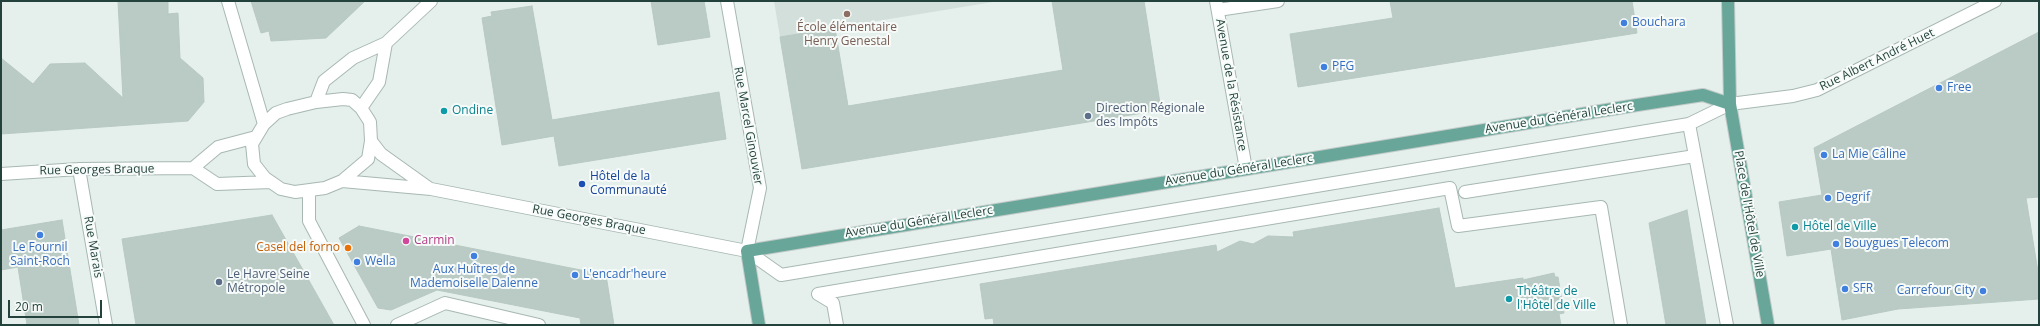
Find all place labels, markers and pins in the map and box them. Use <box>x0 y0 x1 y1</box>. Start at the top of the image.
marker: École élémentaire Henry Genestal <box>842 9 852 19</box>
place label: Bouchara <box>1632 16 1686 30</box>
marker: Bouchara <box>1619 18 1629 28</box>
place label: École élémentaire Henry Genestal <box>797 21 897 49</box>
place label: PFG <box>1332 60 1354 74</box>
marker: PFG <box>1319 62 1329 72</box>
place label: Free <box>1947 81 1972 95</box>
marker: Free <box>1934 83 1944 93</box>
place label: Direction Régionale des Impôts <box>1096 102 1205 130</box>
place label: Ondine <box>452 104 493 118</box>
marker: Ondine <box>439 106 449 116</box>
marker: Direction Régionale des Impôts <box>1083 111 1093 121</box>
place label: La Mie Câline <box>1832 148 1906 162</box>
marker: La Mie Câline <box>1819 150 1829 160</box>
place label: Hôtel de la Communauté <box>590 170 667 198</box>
marker: Hôtel de la Communauté <box>577 179 587 189</box>
place label: Degrif <box>1836 191 1870 205</box>
marker: Degrif <box>1823 193 1833 203</box>
place label: Hôtel de Ville <box>1803 220 1876 234</box>
marker: Hôtel de Ville <box>1790 222 1800 232</box>
marker: Le Fournil Saint-Roch <box>35 230 45 240</box>
place label: Carmin <box>414 234 455 248</box>
marker: Carmin <box>401 236 411 246</box>
place label: Bouygues Telecom <box>1844 237 1949 251</box>
marker: Bouygues Telecom <box>1831 239 1841 249</box>
place label: Le Fournil Saint-Roch <box>10 241 70 269</box>
place label: Casel del forno <box>256 241 340 255</box>
marker: Casel del forno <box>343 243 353 253</box>
marker: Aux Huîtres de Mademoiselle Dalenne <box>469 251 479 261</box>
place label: Wella <box>365 255 396 269</box>
marker: Wella <box>352 257 362 267</box>
place label: Aux Huîtres de Mademoiselle Dalenne <box>410 263 538 291</box>
place label: Le Havre Seine Métropole <box>227 268 310 296</box>
place label: L'encadr'heure <box>583 268 666 282</box>
marker: L'encadr'heure <box>570 270 580 280</box>
marker: Le Havre Seine Métropole <box>214 277 224 287</box>
place label: SFR <box>1853 282 1873 296</box>
marker: SFR <box>1840 284 1850 294</box>
place label: Carrefour City <box>1897 284 1975 298</box>
place label: Théâtre de l'Hôtel de Ville <box>1517 285 1596 313</box>
marker: Carrefour City <box>1978 286 1988 296</box>
marker: Théâtre de l'Hôtel de Ville <box>1504 294 1514 304</box>

